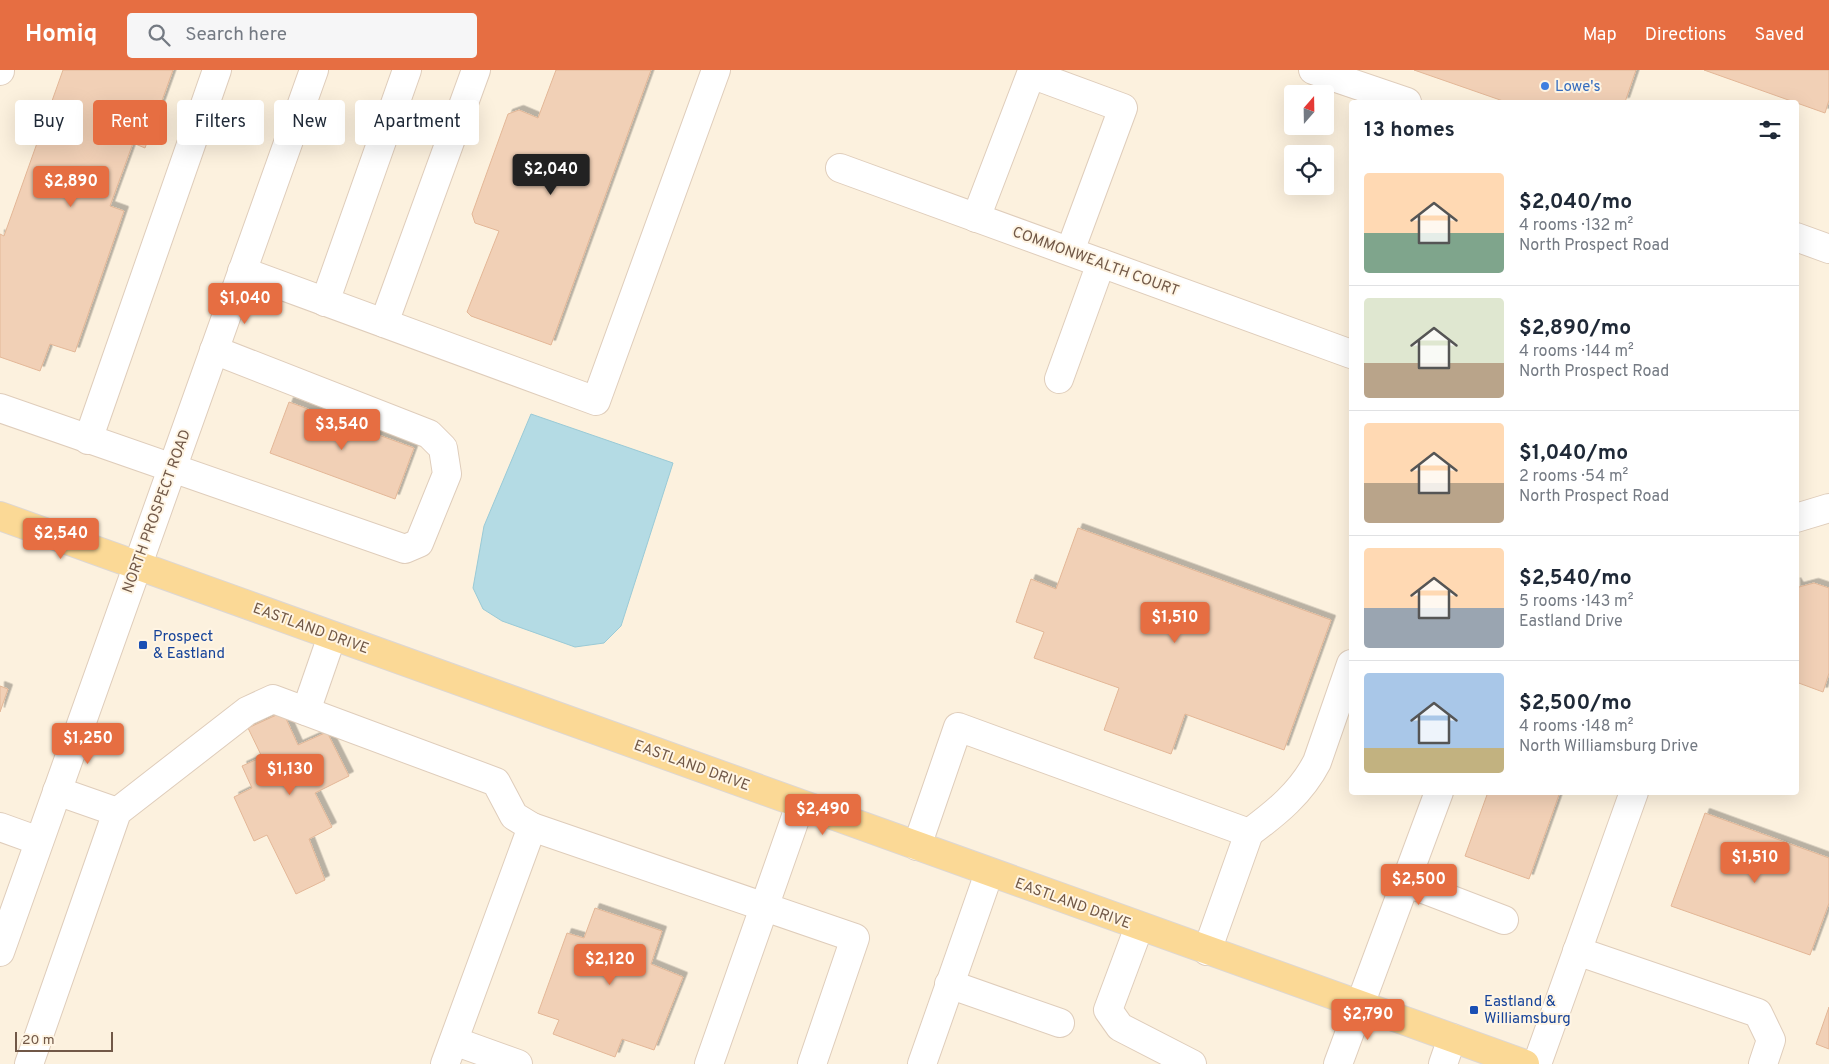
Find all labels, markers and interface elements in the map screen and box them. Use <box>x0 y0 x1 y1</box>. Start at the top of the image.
search box <box>127 13 477 58</box>
text: Homiq <box>25 20 97 50</box>
icon: search <box>145 21 173 49</box>
text: Search here <box>185 23 287 47</box>
text: Map <box>1583 24 1617 47</box>
text: Directions <box>1645 24 1727 47</box>
text: Saved <box>1755 24 1804 47</box>
place label: Lowe's <box>1555 78 1601 97</box>
marker: Lowe's <box>1539 80 1551 92</box>
north arrow <box>1284 85 1334 135</box>
map controls <box>1284 85 1334 195</box>
chip: Buy <box>15 100 83 145</box>
chip: Rent <box>93 100 167 145</box>
chip: Filters <box>177 100 264 145</box>
chip: New <box>274 100 345 145</box>
chip: Apartment <box>355 100 479 145</box>
icon: filters <box>1756 116 1784 144</box>
text: 13 homes <box>1364 117 1455 144</box>
button: locate <box>1284 145 1334 195</box>
pin: $2,040 <box>510 154 592 196</box>
text: $2,040 <box>524 160 578 180</box>
pin: $2,890 <box>30 166 112 208</box>
text: $2,890 <box>44 172 98 192</box>
text: $2,040/mo <box>1519 189 1632 216</box>
icon: home <box>1404 193 1464 253</box>
text: 4 rooms · 132 m² <box>1519 216 1633 236</box>
street label: COMMONWEALTH COURT <box>1009 223 1181 301</box>
text: North Prospect Road <box>1519 236 1669 256</box>
pin: $1,040 <box>204 282 286 325</box>
text: $1,040 <box>219 289 271 309</box>
text: $2,890/mo <box>1519 315 1631 342</box>
icon: home <box>1404 318 1464 378</box>
text: 4 rooms · 144 m² <box>1519 342 1634 362</box>
text: North Prospect Road <box>1519 362 1669 382</box>
pin: $3,540 <box>301 408 383 451</box>
text: $3,540 <box>315 415 369 435</box>
street label: NORTH PROSPECT ROAD <box>119 427 196 596</box>
text: $1,040/mo <box>1519 440 1628 467</box>
icon: home <box>1404 443 1464 503</box>
text: 2 rooms · 54 m² <box>1519 467 1628 487</box>
text: North Prospect Road <box>1519 487 1669 507</box>
pin: $2,540 <box>20 518 102 560</box>
text: $2,540 <box>34 524 88 544</box>
text: $2,540/mo <box>1519 565 1632 592</box>
icon: home <box>1404 568 1464 628</box>
text: 5 rooms · 143 m² <box>1519 592 1633 612</box>
street label: EASTLAND DRIVE <box>250 600 371 659</box>
pin: $1,510 <box>1134 602 1216 644</box>
text: $1,510 <box>1152 608 1198 628</box>
text: Eastland Drive <box>1519 612 1623 632</box>
place label: Prospect & Eastland <box>153 628 225 664</box>
marker: Prospect & Eastland <box>137 639 149 651</box>
text: $2,500/mo <box>1519 690 1632 717</box>
icon: home <box>1404 693 1464 753</box>
text: 4 rooms · 148 m² <box>1519 717 1634 737</box>
pin: $1,250 <box>47 722 129 765</box>
text: $1,250 <box>63 729 113 749</box>
street label: EASTLAND DRIVE <box>631 737 752 796</box>
text: North Williamsburg Drive <box>1519 737 1698 757</box>
pin: $1,130 <box>249 754 331 796</box>
text: $1,130 <box>267 760 313 780</box>
pin: $2,490 <box>782 794 864 836</box>
text: $2,490 <box>796 800 850 820</box>
pin: $1,510 <box>1714 842 1796 884</box>
text: $1,510 <box>1732 848 1778 868</box>
pin: $2,500 <box>1378 864 1460 906</box>
text: $2,500 <box>1392 870 1446 890</box>
street label: EASTLAND DRIVE <box>1012 875 1133 934</box>
pin: $2,120 <box>569 944 651 986</box>
text: $2,120 <box>585 950 635 970</box>
place label: Eastland & Williamsburg <box>1484 993 1571 1029</box>
pin: $2,790 <box>1327 998 1409 1041</box>
marker: Eastland & Williamsburg <box>1468 1004 1480 1016</box>
text: $2,790 <box>1342 1005 1394 1025</box>
scale bar <box>15 1029 112 1052</box>
text: 20 m <box>22 1032 55 1049</box>

